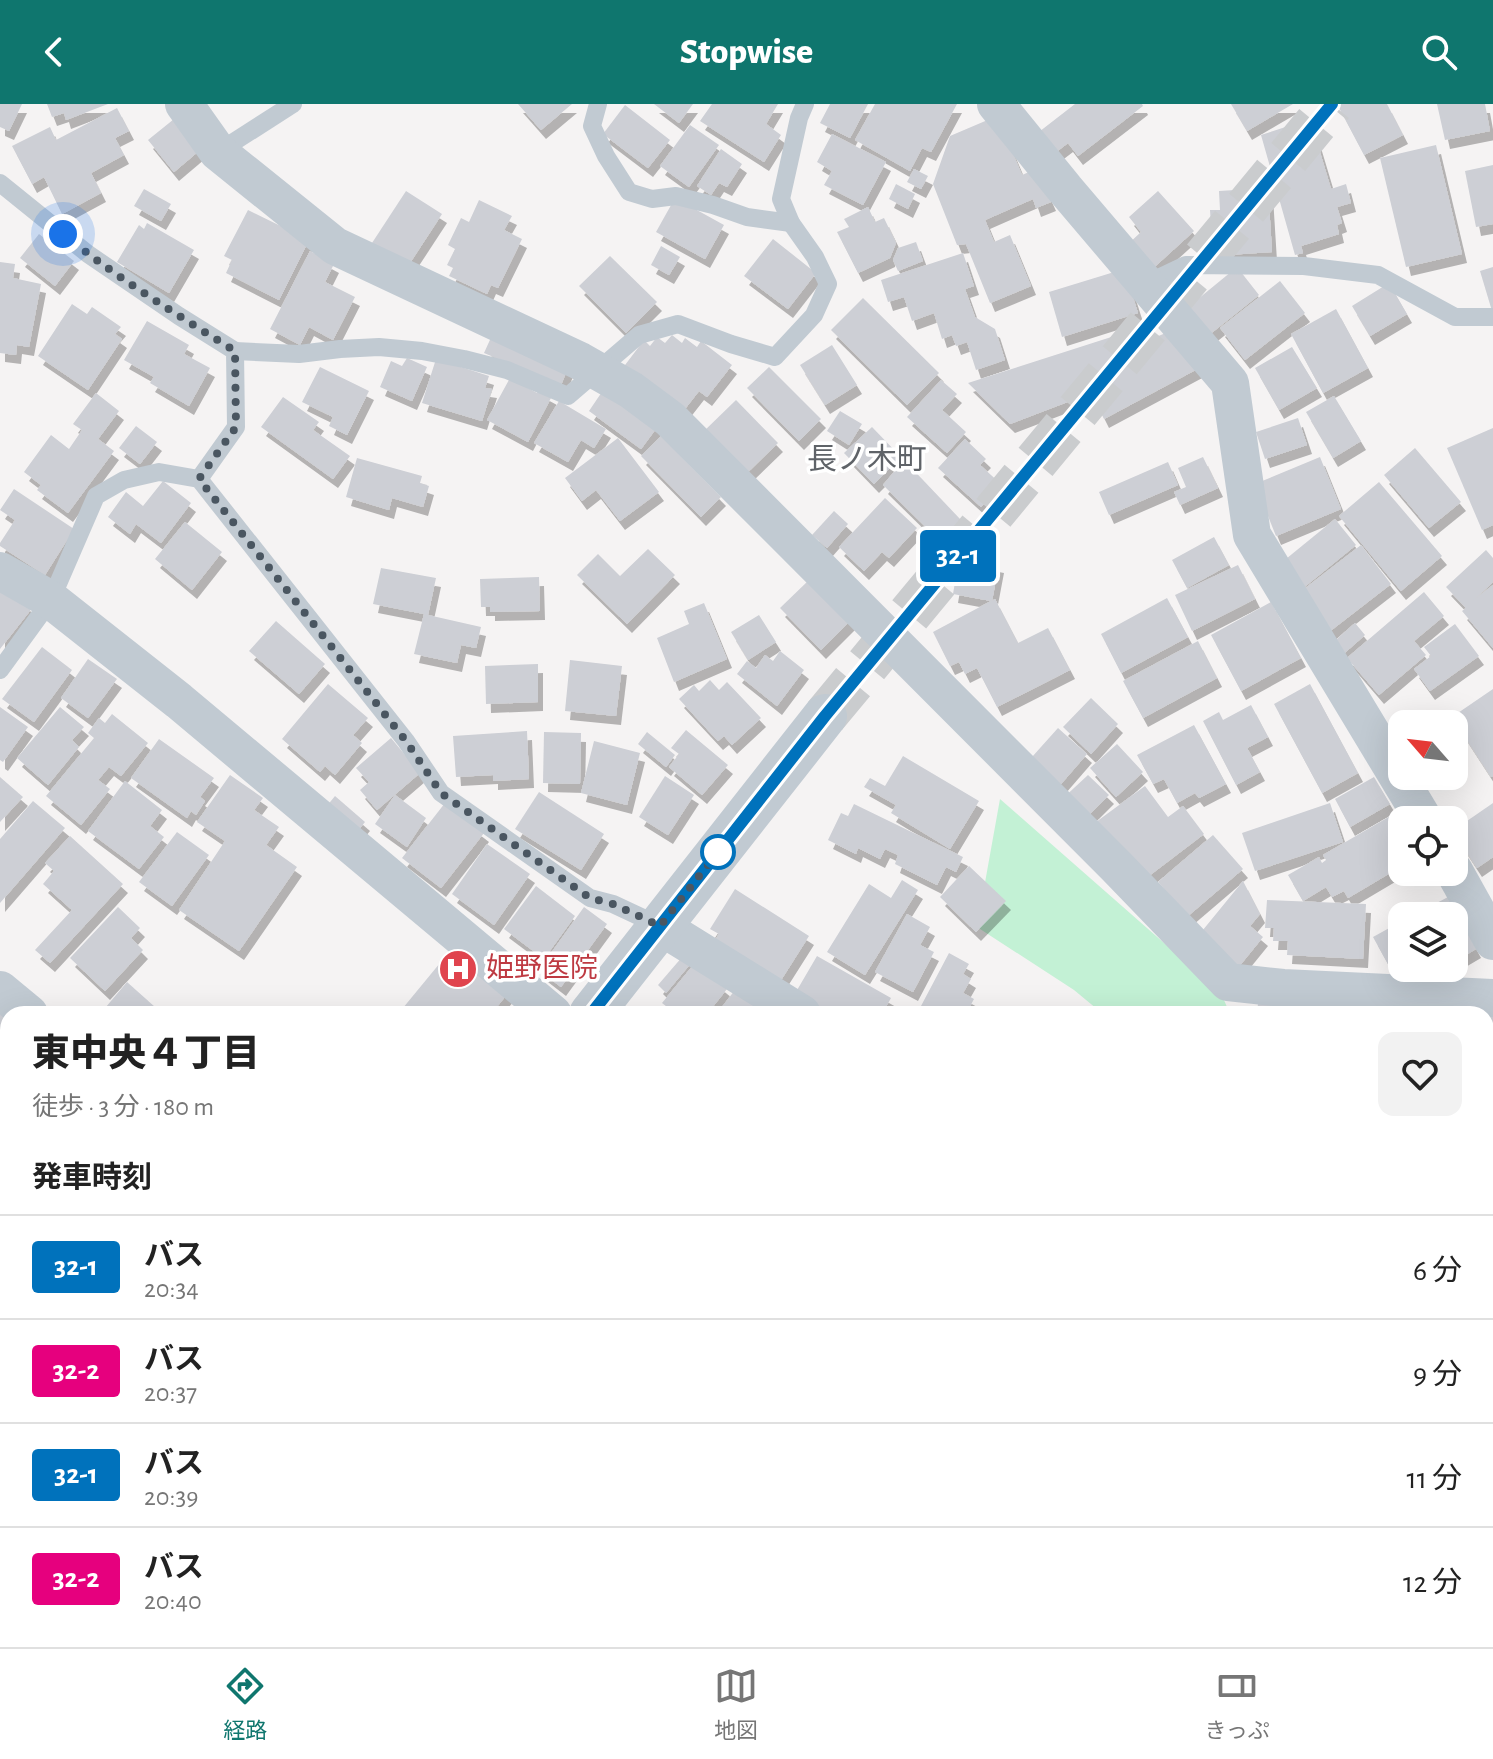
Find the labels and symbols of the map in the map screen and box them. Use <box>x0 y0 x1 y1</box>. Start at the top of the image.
your location <box>43 214 83 254</box>
district label: 長ノ木町 <box>807 443 927 475</box>
line badge: 32-1 <box>902 530 1014 582</box>
north arrow <box>1388 710 1468 790</box>
unlabelled marker <box>701 835 735 869</box>
hospital icon: 姫野医院 <box>437 948 479 990</box>
place label: 姫野医院 <box>486 953 598 983</box>

